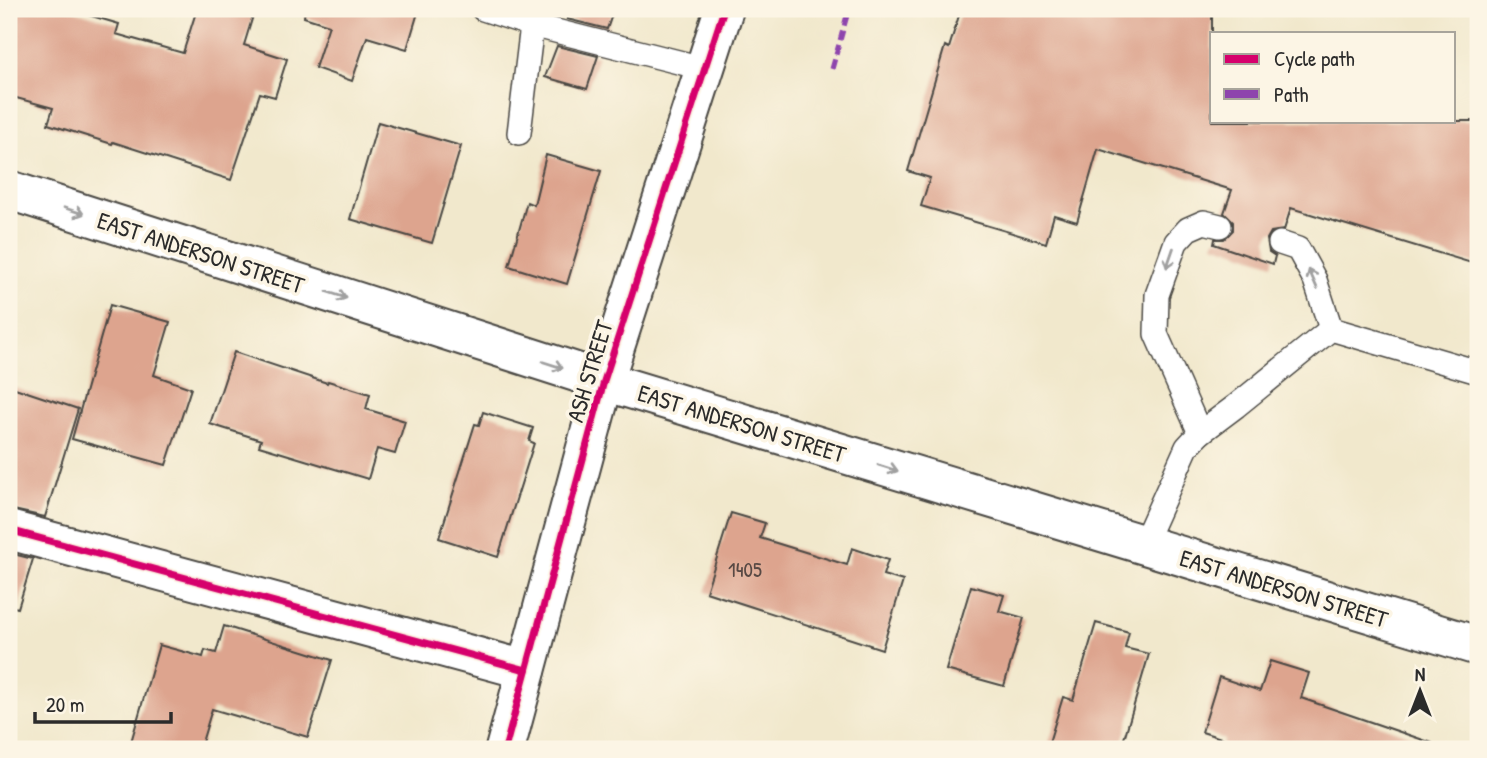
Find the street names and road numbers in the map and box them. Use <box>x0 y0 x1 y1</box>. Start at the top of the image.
street label: EAST ANDERSON STREET <box>93 203 309 301</box>
street label: ASH STREET <box>558 315 620 426</box>
street label: EAST ANDERSON STREET <box>634 376 851 470</box>
street label: EAST ANDERSON STREET <box>1176 541 1393 635</box>

